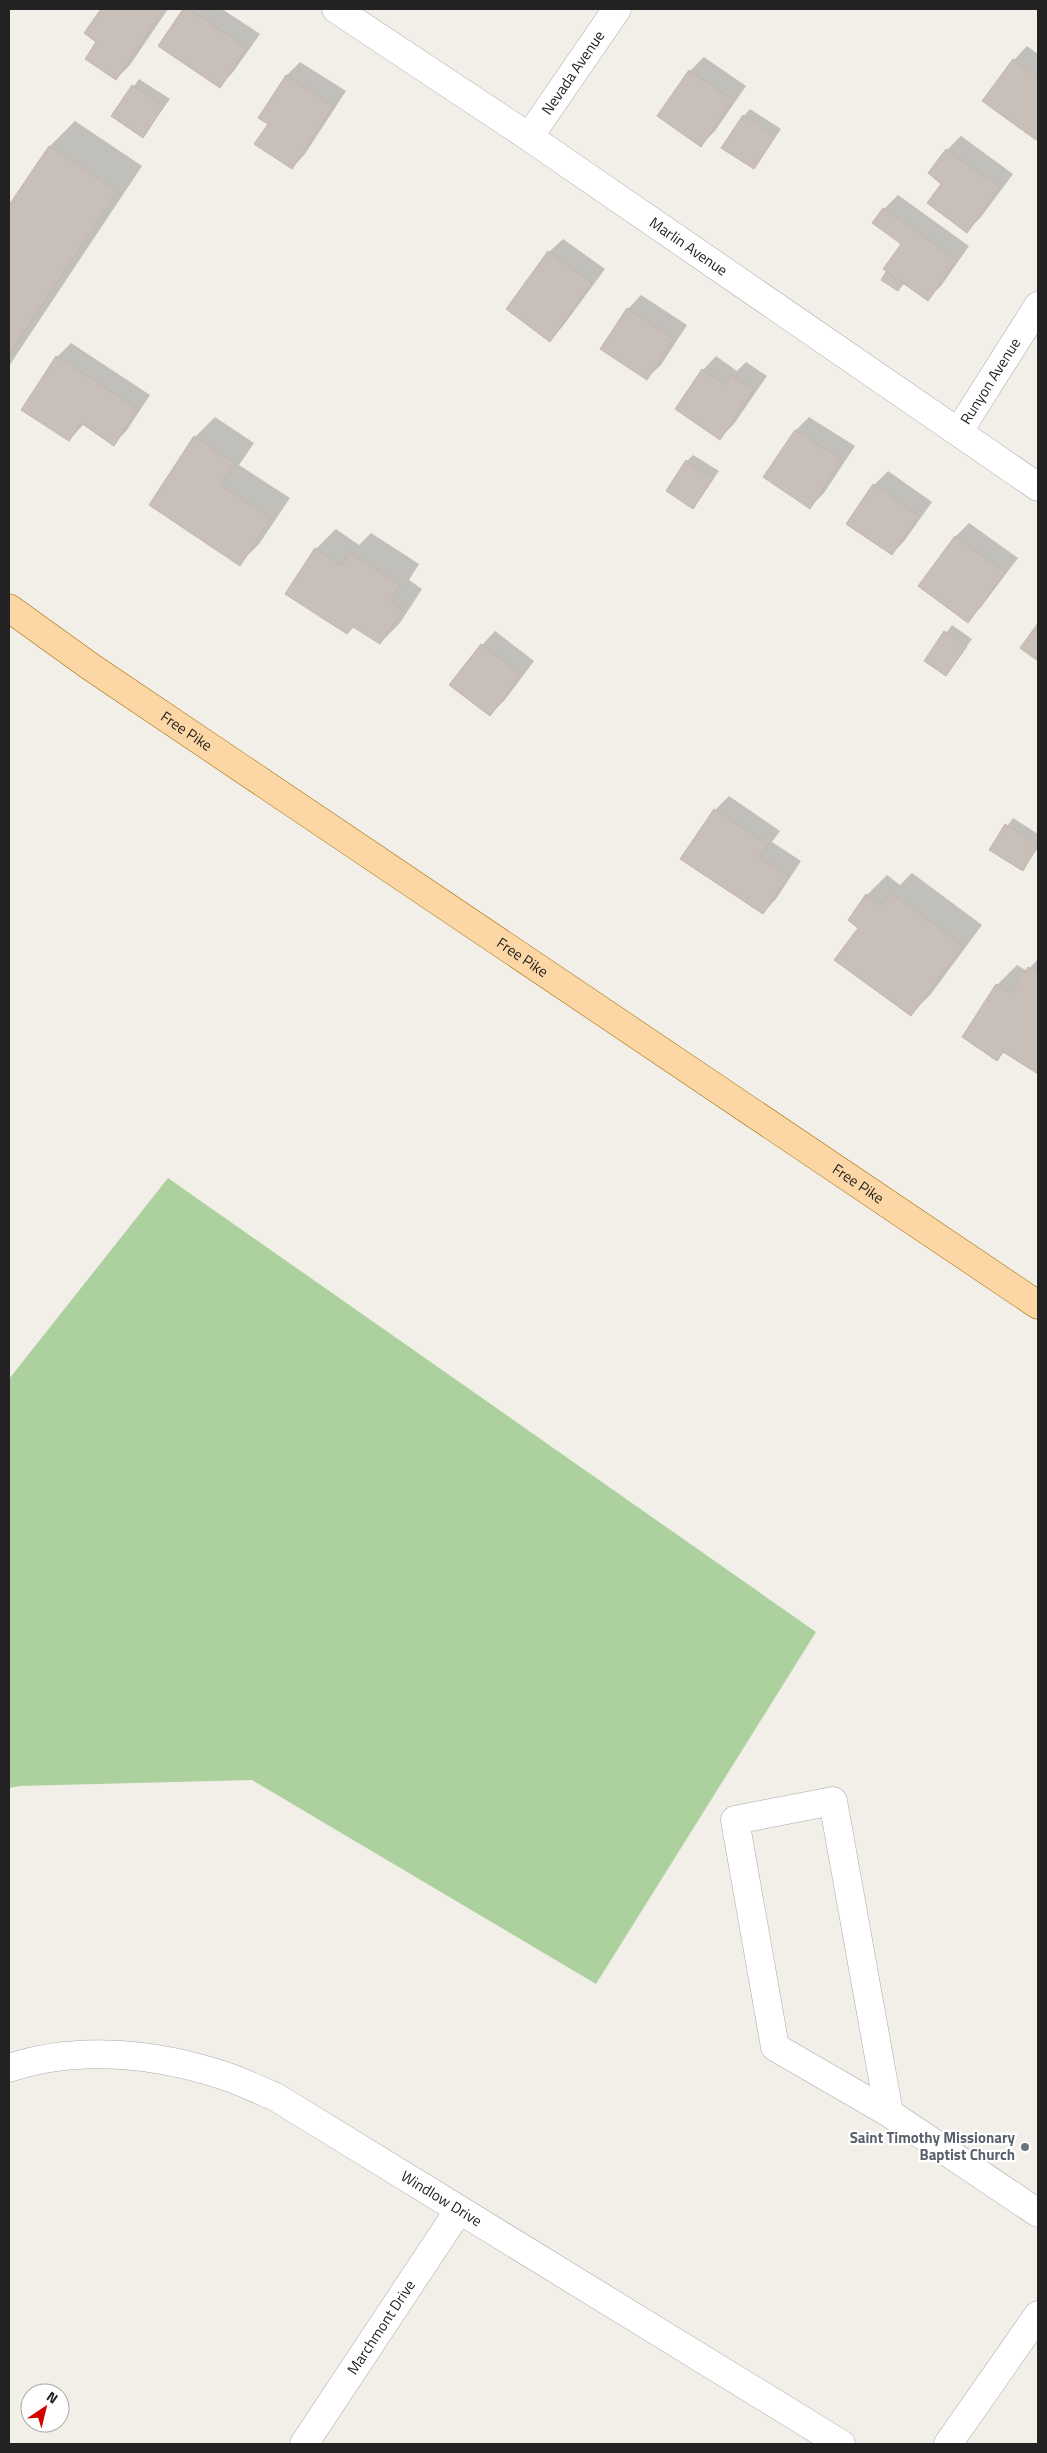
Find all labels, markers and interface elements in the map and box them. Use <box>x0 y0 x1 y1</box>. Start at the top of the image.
street label: Nevada Avenue <box>536 26 610 119</box>
street label: Marlin Avenue <box>645 211 732 281</box>
street label: Runyon Avenue <box>954 333 1026 429</box>
street label: Free Pike <box>156 705 217 757</box>
street label: Free Pike <box>492 931 553 983</box>
street label: Free Pike <box>828 1158 889 1209</box>
place label: Saint Timothy Missionary Baptist Church <box>850 2126 1015 2166</box>
marker: Saint Timothy Missionary Baptist Church <box>1019 2141 1031 2153</box>
street label: Windlow Drive <box>397 2165 487 2232</box>
street label: Marchmont Drive <box>341 2275 421 2379</box>
north arrow <box>20 2383 70 2433</box>
text: N <box>43 2386 63 2408</box>

